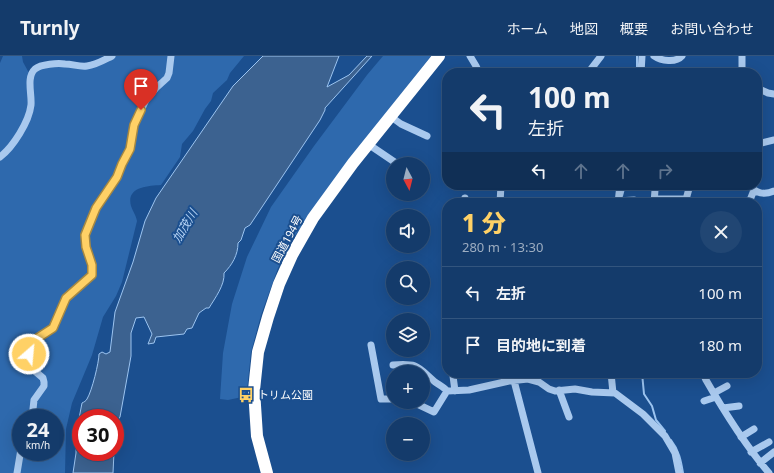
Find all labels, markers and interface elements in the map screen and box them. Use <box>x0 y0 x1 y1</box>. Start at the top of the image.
text: Turnly <box>20 15 80 41</box>
text: ホーム <box>506 19 548 38</box>
text: 地図 <box>570 19 598 38</box>
text: 概要 <box>620 19 648 38</box>
text: お問い合わせ <box>670 19 754 38</box>
pin <box>124 69 158 110</box>
icon: arrive <box>130 75 152 97</box>
text: 100 m <box>528 78 611 116</box>
icon: left <box>462 84 514 136</box>
text: 左折 <box>528 116 564 140</box>
north arrow <box>386 157 430 201</box>
map controls <box>386 157 430 461</box>
icon: left <box>528 160 550 182</box>
icon: ahead <box>570 160 592 182</box>
icon: ahead <box>612 160 634 182</box>
icon: right <box>654 160 676 182</box>
water label: 加茂川 <box>168 204 202 246</box>
text: 1 分 <box>462 206 506 239</box>
button: sound <box>386 209 430 253</box>
button: close <box>700 211 742 253</box>
street label: 国道194号 <box>268 212 305 265</box>
text: 280 m · 13:30 <box>462 238 543 256</box>
button: search <box>386 261 430 305</box>
icon: left <box>462 282 484 304</box>
text: 左折 <box>496 283 526 303</box>
text: 100 m <box>698 283 742 303</box>
button: layers <box>386 313 430 357</box>
position arrow <box>8 333 50 375</box>
icon: arrive <box>462 334 484 356</box>
text: 目的地に到着 <box>496 335 586 355</box>
text: 180 m <box>698 335 742 355</box>
button: + <box>386 365 430 409</box>
bus stop icon: トリム公園 <box>237 386 255 404</box>
place label: トリム公園 <box>258 387 313 402</box>
speed limit sign: 30 <box>72 409 124 461</box>
text: 24 <box>27 416 49 443</box>
button: − <box>386 417 430 461</box>
text: km/h <box>26 438 50 452</box>

